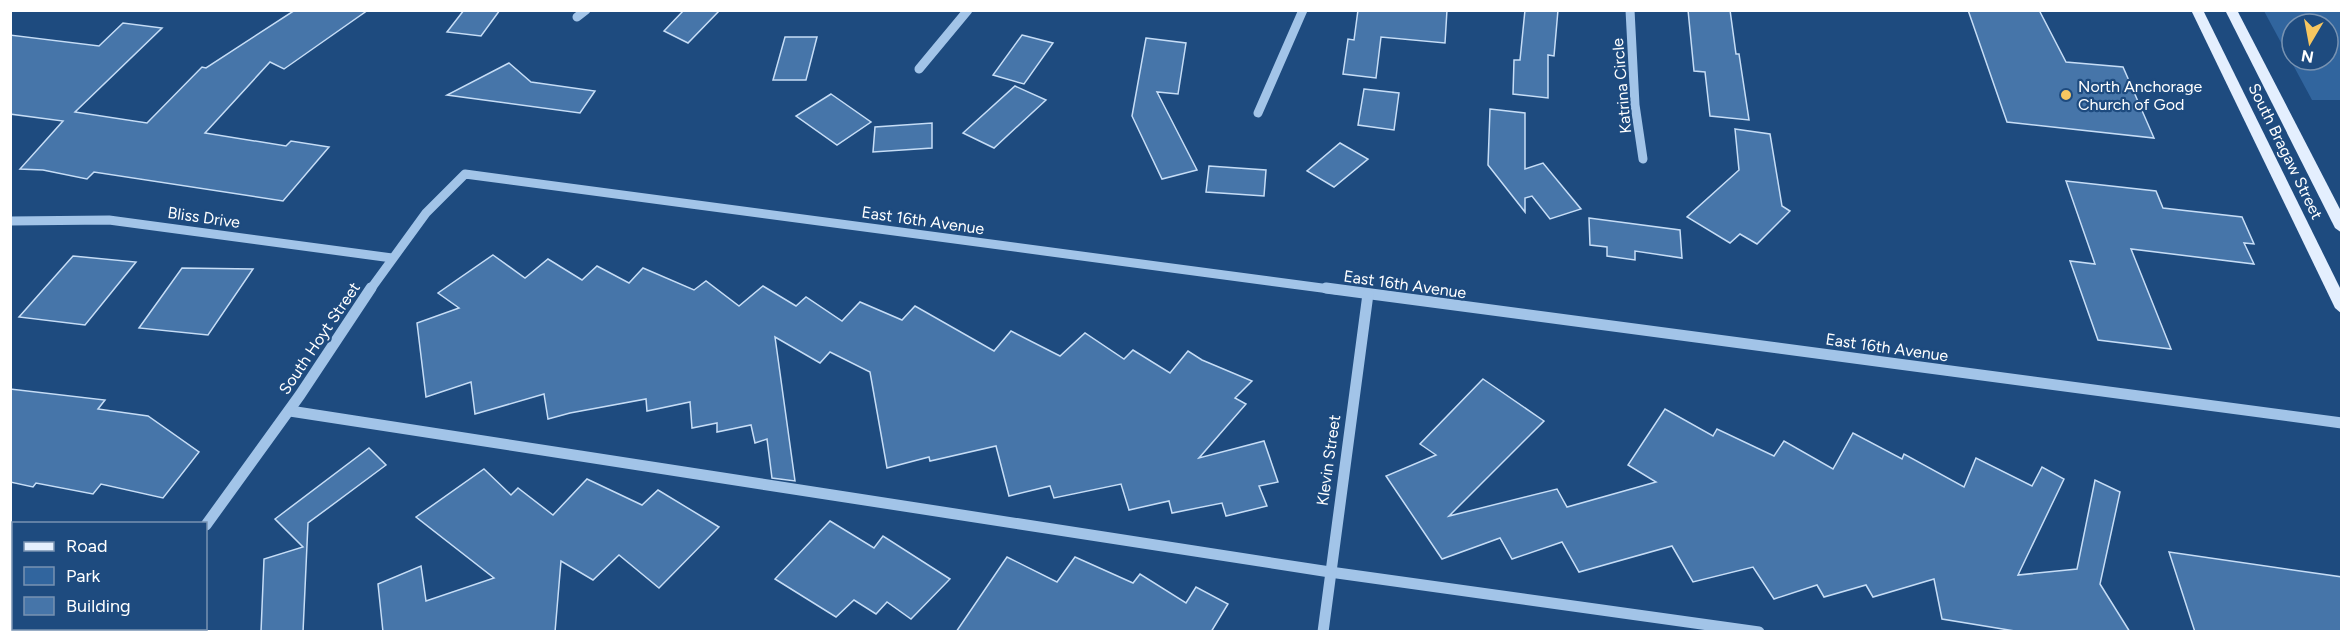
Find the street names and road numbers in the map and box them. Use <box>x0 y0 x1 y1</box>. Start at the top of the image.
street label: Katrina Circle <box>1608 37 1635 134</box>
street label: South Bragaw Street <box>2244 80 2327 222</box>
street label: East 16th Avenue <box>860 202 986 239</box>
street label: Bliss Drive <box>167 203 242 232</box>
street label: East 16th Avenue <box>1342 266 1468 303</box>
street label: South Hoyt Street <box>275 279 364 398</box>
street label: East 16th Avenue <box>1824 329 1950 366</box>
street label: Klevin Street <box>1313 413 1344 507</box>

